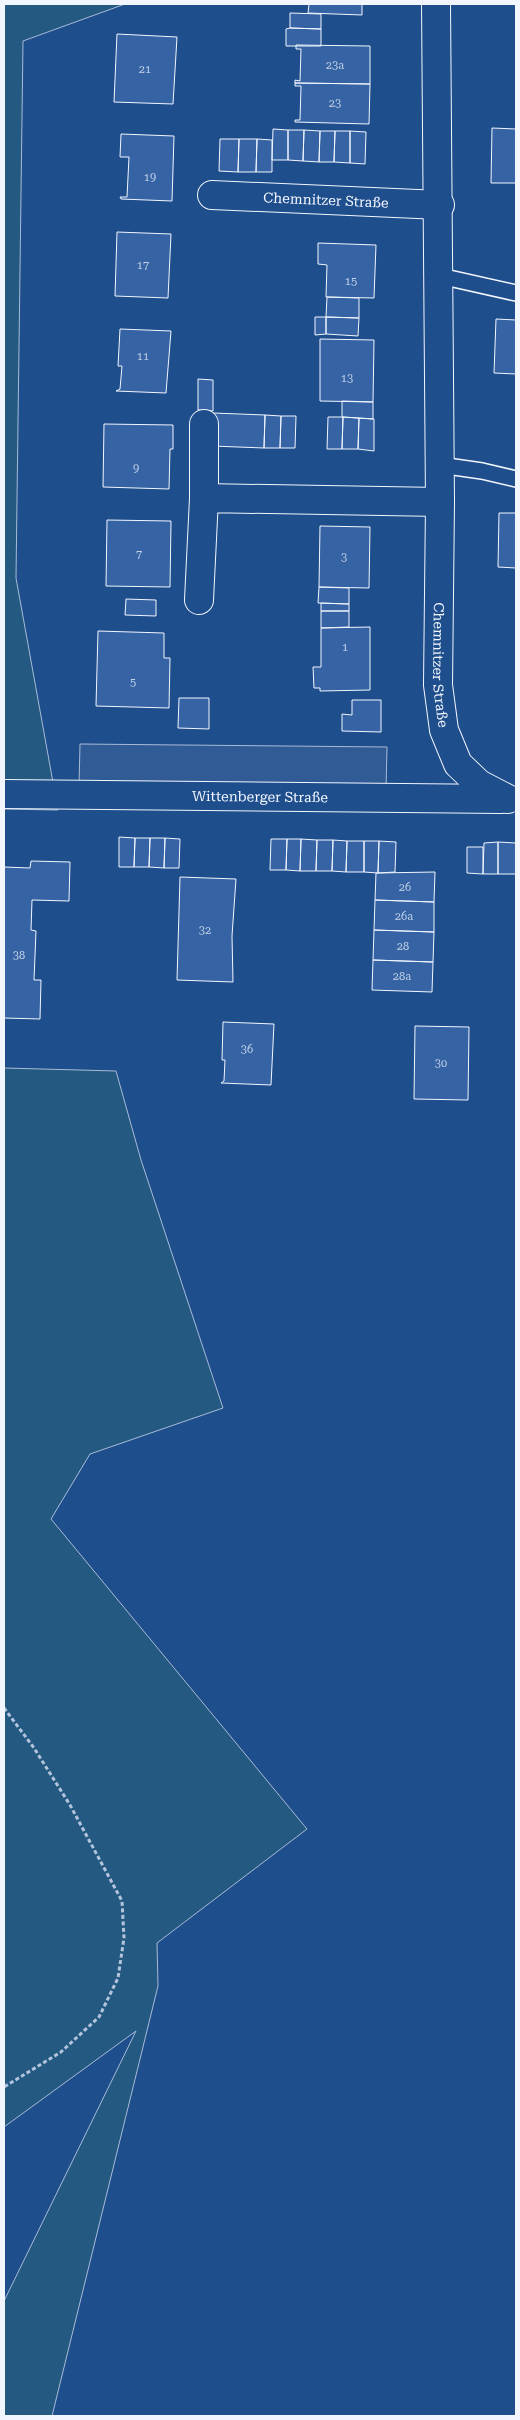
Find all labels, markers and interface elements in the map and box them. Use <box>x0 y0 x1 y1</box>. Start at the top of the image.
house number: 23a <box>326 59 344 72</box>
house number: 21 <box>139 63 151 76</box>
house number: 23 <box>329 97 341 110</box>
house number: 19 <box>144 171 156 184</box>
street label: Chemnitzer Straße <box>263 189 389 211</box>
house number: 17 <box>137 259 149 272</box>
house number: 15 <box>345 275 357 288</box>
house number: 11 <box>137 350 149 363</box>
house number: 13 <box>341 372 353 385</box>
house number: 9 <box>133 462 139 475</box>
house number: 7 <box>136 548 142 561</box>
house number: 3 <box>341 551 347 564</box>
street label: Chemnitzer Straße <box>430 602 452 729</box>
house number: 1 <box>342 641 348 654</box>
house number: 5 <box>130 676 136 689</box>
street label: Wittenberger Straße <box>192 788 328 805</box>
house number: 26 <box>399 881 411 894</box>
house number: 26a <box>395 910 413 923</box>
house number: 32 <box>199 924 211 937</box>
house number: 28 <box>397 940 409 953</box>
house number: 38 <box>13 949 25 962</box>
house number: 28a <box>393 970 411 983</box>
house number: 36 <box>241 1043 253 1056</box>
house number: 30 <box>435 1057 447 1070</box>

